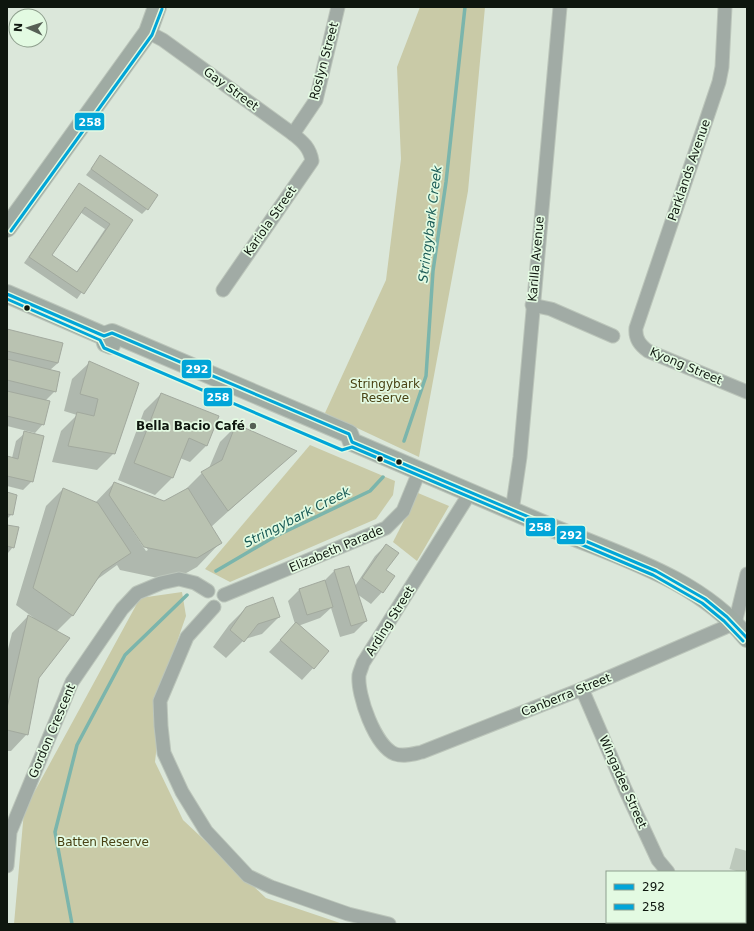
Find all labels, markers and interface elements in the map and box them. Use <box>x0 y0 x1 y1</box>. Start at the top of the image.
north arrow <box>8 8 48 48</box>
street label: Roslyn Street <box>307 20 341 101</box>
text: N <box>12 23 25 32</box>
street label: Gay Street <box>201 65 261 114</box>
line badge: 258 <box>74 112 105 131</box>
text: 258 <box>79 116 101 129</box>
street label: Parklands Avenue <box>665 117 713 223</box>
water label: Stringybark Creek <box>415 164 445 283</box>
street label: Kariola Street <box>241 183 299 258</box>
street label: Karilla Avenue <box>525 216 547 302</box>
unlabelled marker <box>22 303 32 313</box>
street label: Kyong Street <box>648 345 724 388</box>
line badge: 292 <box>181 359 212 379</box>
text: 292 <box>186 363 208 376</box>
park label: Stringybark Reserve <box>350 377 420 405</box>
line badge: 258 <box>203 387 233 407</box>
text: 258 <box>207 391 229 404</box>
place label: Bella Bacio Café <box>136 419 245 433</box>
marker: Bella Bacio Café <box>248 421 258 431</box>
unlabelled marker <box>375 454 385 464</box>
unlabelled marker <box>394 457 404 467</box>
water label: Stringybark Creek <box>241 483 353 550</box>
line badge: 258 <box>525 517 556 537</box>
text: 258 <box>529 521 551 534</box>
street label: Elizabeth Parade <box>287 523 385 575</box>
line badge: 292 <box>556 525 586 545</box>
text: 292 <box>560 529 582 542</box>
street label: Arding Street <box>363 583 417 658</box>
street label: Canberra Street <box>519 670 613 719</box>
street label: Gordon Crescent <box>26 682 78 780</box>
street label: Wingadee Street <box>596 733 650 831</box>
park label: Batten Reserve <box>57 835 149 849</box>
legend <box>606 871 746 923</box>
text: 292 <box>642 880 665 894</box>
text: 258 <box>642 900 665 914</box>

